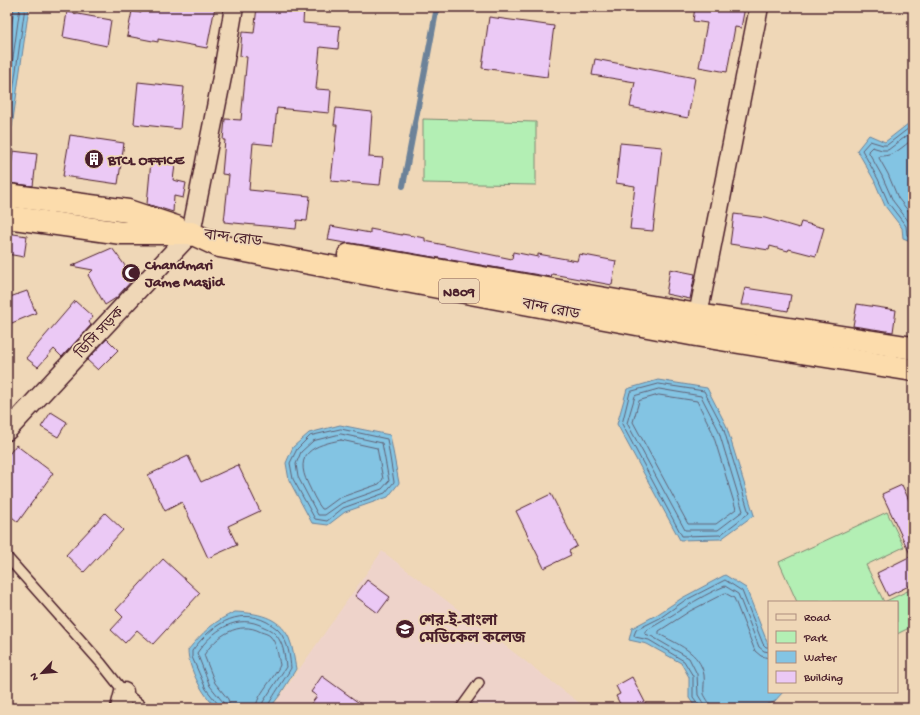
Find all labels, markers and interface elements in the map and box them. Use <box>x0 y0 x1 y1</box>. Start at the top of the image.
building icon: BTCL OFFICE <box>83 148 105 170</box>
place label: BTCL OFFICE <box>107 152 186 170</box>
street label: বান্দ রোড <box>202 226 263 252</box>
place label: Chandmari Jame Masjid <box>144 257 226 292</box>
mosque icon: Chandmari Jame Masjid <box>120 262 142 284</box>
road number: N809 <box>439 279 479 303</box>
street label: বান্দ রোড <box>519 295 581 324</box>
street label: ডিসি সড়ক <box>71 303 129 364</box>
legend <box>768 601 898 693</box>
place label: শের-ই-বাংলা মেডিকেল কলেজ <box>419 611 526 648</box>
text: Road <box>804 612 831 626</box>
school or university icon: শের-ই-বাংলা মেডিকেল কলেজ <box>394 618 416 640</box>
text: Park <box>803 632 829 646</box>
text: Water <box>804 652 838 666</box>
north arrow <box>22 653 62 693</box>
text: N <box>28 671 42 682</box>
text: Building <box>803 672 843 686</box>

